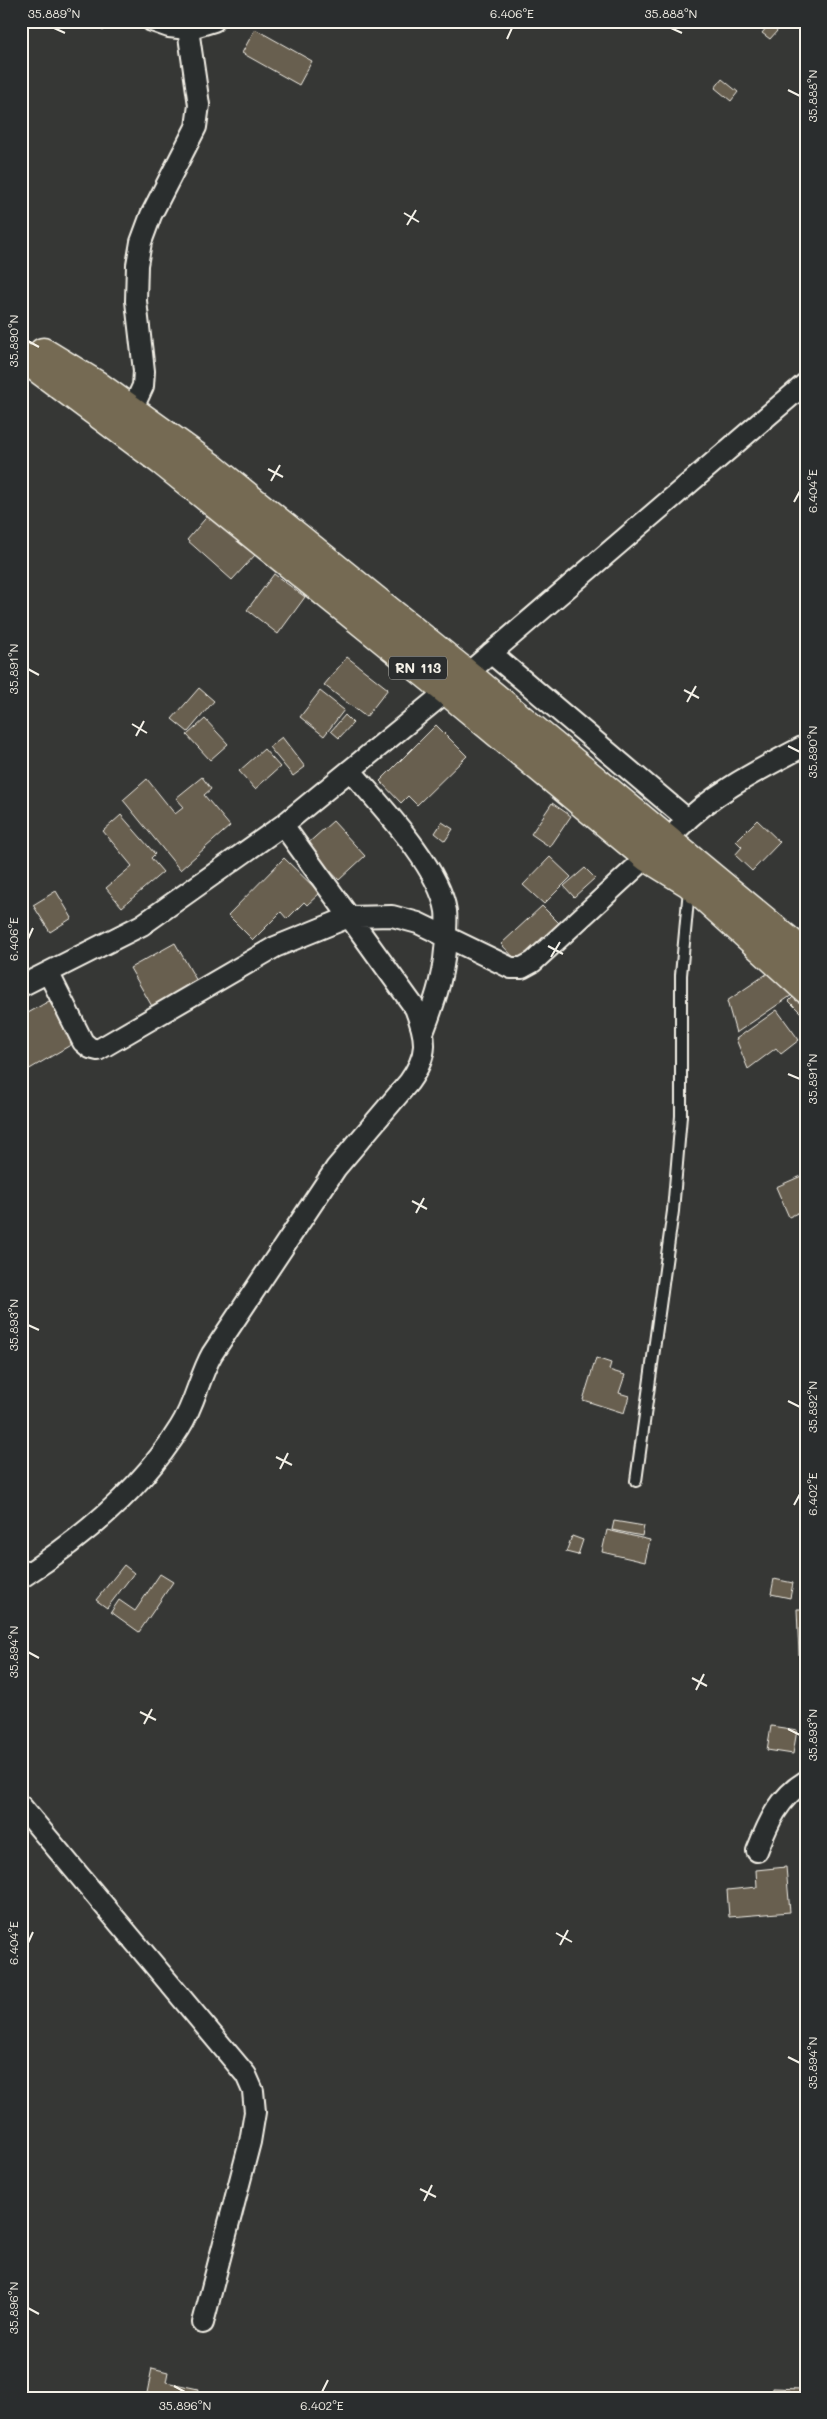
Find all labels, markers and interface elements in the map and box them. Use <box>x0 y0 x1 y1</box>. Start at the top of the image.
text: 35.889°N <box>28 5 80 21</box>
text: 6.406°E <box>490 5 534 21</box>
text: 35.888°N <box>645 5 697 21</box>
text: 35.888°N <box>804 70 820 122</box>
text: 35.890°N <box>5 315 21 367</box>
text: 6.404°E <box>804 469 820 513</box>
text: 35.891°N <box>5 644 21 694</box>
road number: RN 113 <box>389 656 447 680</box>
text: 35.890°N <box>804 726 820 778</box>
text: 6.406°E <box>5 917 21 961</box>
text: 35.891°N <box>804 1054 820 1104</box>
text: 35.893°N <box>5 1299 21 1351</box>
text: 35.892°N <box>804 1381 820 1433</box>
text: 6.402°E <box>804 1472 820 1516</box>
text: 35.894°N <box>5 1626 21 1678</box>
text: 35.893°N <box>804 1709 820 1761</box>
text: 6.404°E <box>5 1921 21 1965</box>
text: 35.894°N <box>804 2037 820 2089</box>
text: 35.896°N <box>5 2282 21 2334</box>
text: 35.896°N <box>159 2397 211 2413</box>
text: 6.402°E <box>300 2397 344 2413</box>

